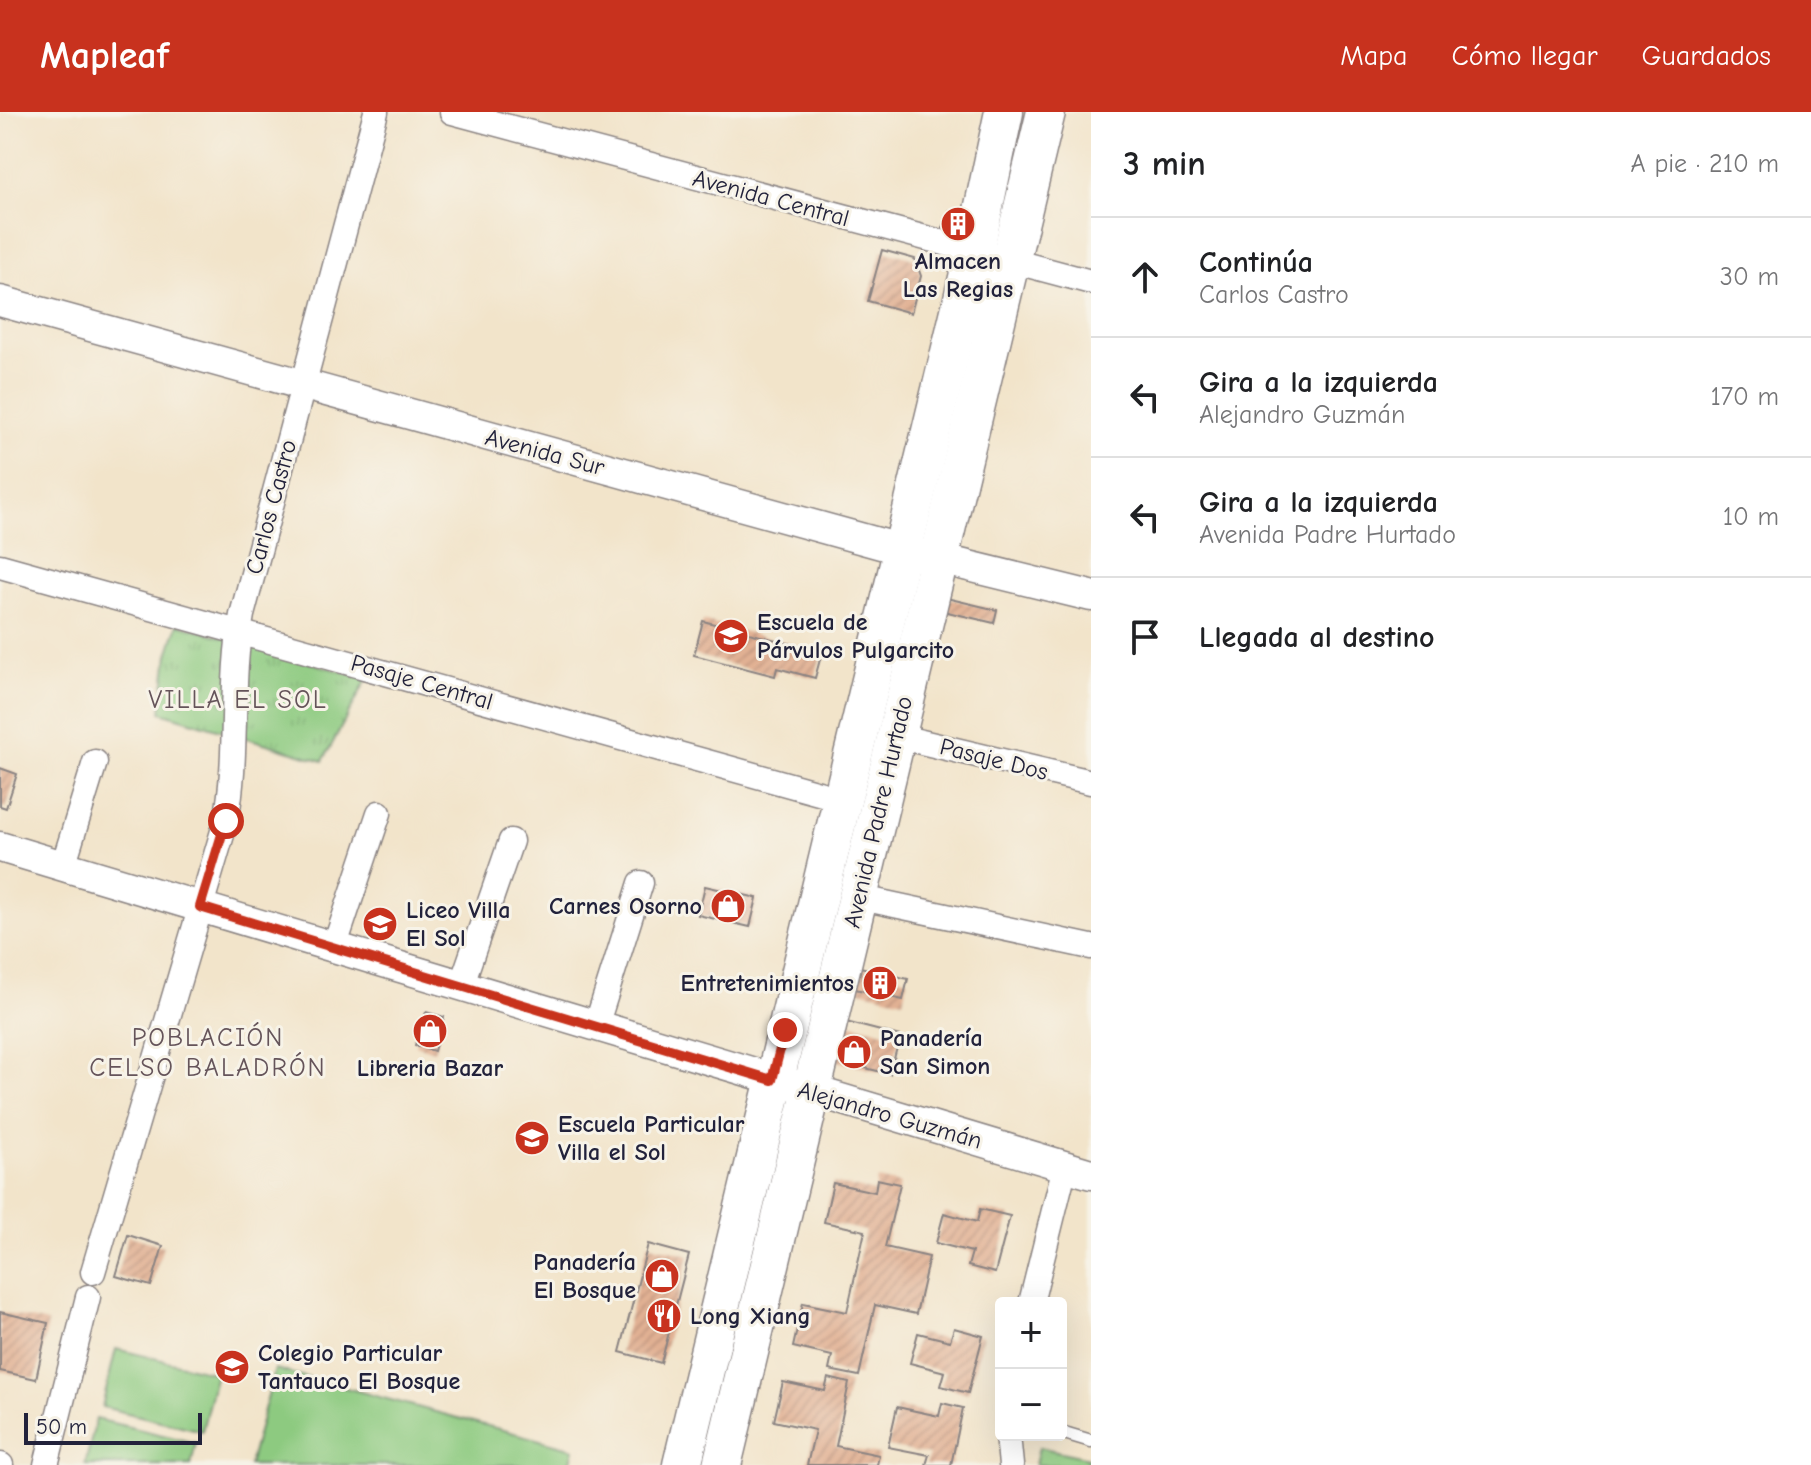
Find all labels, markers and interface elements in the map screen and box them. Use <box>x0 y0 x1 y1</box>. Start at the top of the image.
text: Mapleaf <box>40 34 169 78</box>
text: Mapa <box>1340 40 1407 72</box>
text: Cómo llegar <box>1451 40 1598 72</box>
text: Guardados <box>1642 40 1771 72</box>
text: 3 min <box>1123 144 1206 184</box>
text: A pie · 210 m <box>1631 149 1779 179</box>
street label: Avenida Central <box>690 164 852 232</box>
building icon: Almacen Las Regias <box>939 205 977 243</box>
text: Continúa <box>1199 245 1313 280</box>
place label: Almacen Las Regias <box>903 247 1013 303</box>
icon: ahead <box>1123 255 1167 299</box>
text: 30 m <box>1720 262 1779 292</box>
text: Carlos Castro <box>1199 280 1349 310</box>
text: Gira a la izquierda <box>1199 365 1438 400</box>
icon: left <box>1123 375 1167 419</box>
text: 170 m <box>1710 382 1779 412</box>
text: Alejandro Guzmán <box>1199 400 1405 430</box>
street label: Avenida Sur <box>482 423 608 481</box>
street label: Carlos Castro <box>240 437 302 577</box>
text: Gira a la izquierda <box>1199 485 1438 520</box>
icon: left <box>1123 495 1167 539</box>
text: 10 m <box>1723 502 1779 532</box>
text: Avenida Padre Hurtado <box>1199 520 1456 550</box>
place label: Escuela de Párvulos Pulgarcito <box>757 608 954 664</box>
icon: arrive <box>1123 615 1167 659</box>
school or university icon: Escuela de Párvulos Pulgarcito <box>712 617 750 655</box>
text: Llegada al destino <box>1199 620 1435 655</box>
street label: Pasaje Central <box>348 648 496 716</box>
district label: VILLA EL SOL <box>148 685 328 715</box>
street label: Avenida Padre Hurtado <box>838 693 918 931</box>
street label: Pasaje Dos <box>937 732 1051 786</box>
route start <box>208 803 244 839</box>
shop icon: Carnes Osorno <box>709 887 747 925</box>
place label: Carnes Osorno <box>549 892 702 920</box>
place label: Liceo Villa El Sol <box>406 896 510 952</box>
school or university icon: Liceo Villa El Sol <box>361 905 399 943</box>
building icon: Entretenimientos <box>861 964 899 1002</box>
place label: Entretenimientos <box>681 969 854 997</box>
shop icon: Libreria Bazar <box>411 1012 449 1050</box>
route end <box>767 1012 803 1048</box>
district label: POBLACIÓN CELSO BALADRÓN <box>89 1022 327 1083</box>
place label: Panadería San Simon <box>880 1024 990 1080</box>
shop icon: Panadería San Simon <box>835 1033 873 1071</box>
place label: Libreria Bazar <box>357 1054 503 1082</box>
street label: Alejandro Guzmán <box>795 1075 985 1155</box>
place label: Escuela Particular Villa el Sol <box>558 1110 745 1166</box>
school or university icon: Escuela Particular Villa el Sol <box>513 1119 551 1157</box>
place label: Panadería El Bosque <box>533 1248 636 1304</box>
shop icon: Panadería El Bosque <box>643 1257 681 1295</box>
restaurant icon: Long Xiang <box>645 1297 683 1335</box>
map controls <box>995 1297 1067 1441</box>
button: + <box>995 1297 1067 1369</box>
place label: Long Xiang <box>690 1302 811 1330</box>
place label: Colegio Particular Tantauco El Bosque <box>258 1339 460 1395</box>
school or university icon: Colegio Particular Tantauco El Bosque <box>213 1348 251 1386</box>
button: − <box>995 1369 1067 1441</box>
scale bar <box>24 1409 202 1445</box>
text: 50 m <box>36 1414 87 1440</box>

